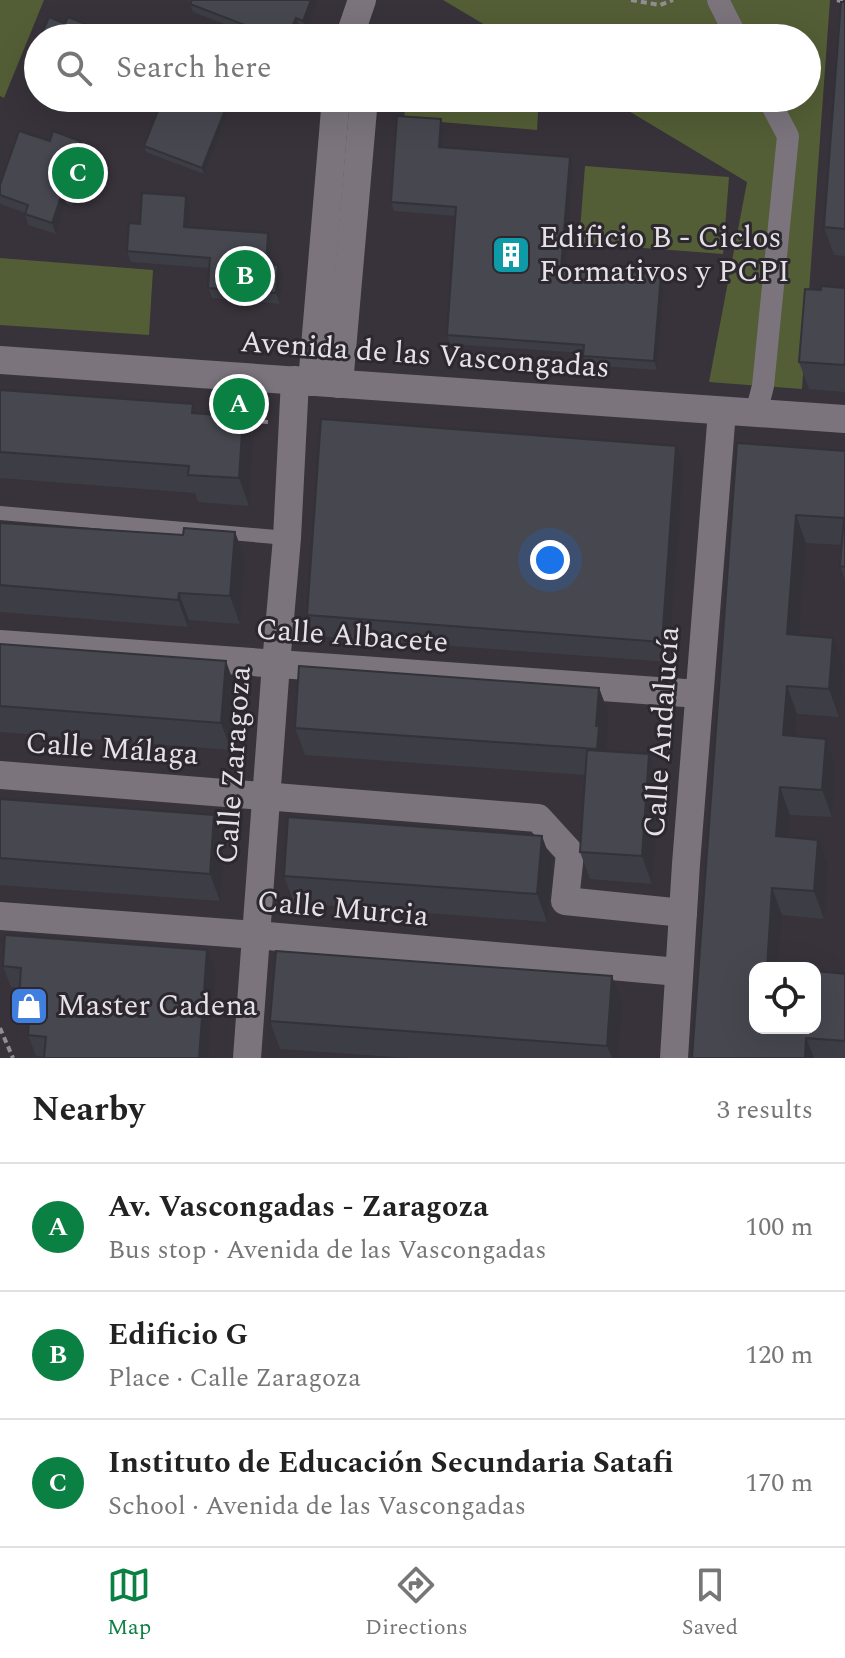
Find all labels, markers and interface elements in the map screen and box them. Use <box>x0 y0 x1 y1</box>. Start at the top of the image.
search box <box>24 24 821 112</box>
text: Search here <box>116 45 272 91</box>
icon: search <box>52 46 96 90</box>
pin: C <box>52 143 104 203</box>
place label: Edificio B - Ciclos Formativos y PCPI <box>539 215 790 295</box>
building icon: Edificio B - Ciclos Formativos y PCPI <box>490 234 532 276</box>
pin: B <box>219 246 271 306</box>
street label: Avenida de las Vascongadas <box>239 319 611 391</box>
pin: A <box>213 374 265 434</box>
your location <box>530 540 570 580</box>
street label: Calle Albacete <box>254 606 450 666</box>
street label: Calle Andalucía <box>632 625 692 839</box>
street label: Calle Zaragoza <box>204 664 264 865</box>
street label: Calle Málaga <box>24 720 200 778</box>
street label: Calle Murcia <box>255 879 431 939</box>
map controls <box>749 962 821 1034</box>
button: locate <box>749 962 821 1034</box>
place label: Master Cadena <box>57 983 258 1029</box>
shop icon: Master Cadena <box>8 985 50 1027</box>
text: Nearby <box>32 1084 145 1136</box>
text: 3 results <box>717 1090 813 1130</box>
text: Av. Vascongadas - Zaragoza <box>108 1184 489 1230</box>
text: A <box>48 1207 68 1247</box>
text: 100 m <box>745 1207 813 1247</box>
text: Bus stop · Avenida de las Vascongadas <box>108 1230 547 1270</box>
text: Edificio G <box>108 1312 248 1358</box>
text: B <box>49 1335 67 1375</box>
text: 120 m <box>745 1335 813 1375</box>
text: Place · Calle Zaragoza <box>108 1358 361 1398</box>
text: Instituto de Educación Secundaria Satafi <box>108 1440 674 1486</box>
text: C <box>49 1463 67 1503</box>
text: 170 m <box>745 1463 813 1503</box>
text: School · Avenida de las Vascongadas <box>108 1486 526 1526</box>
tab: Map <box>107 1563 151 1644</box>
tab: Directions <box>365 1563 468 1644</box>
tab: Saved <box>682 1563 738 1644</box>

